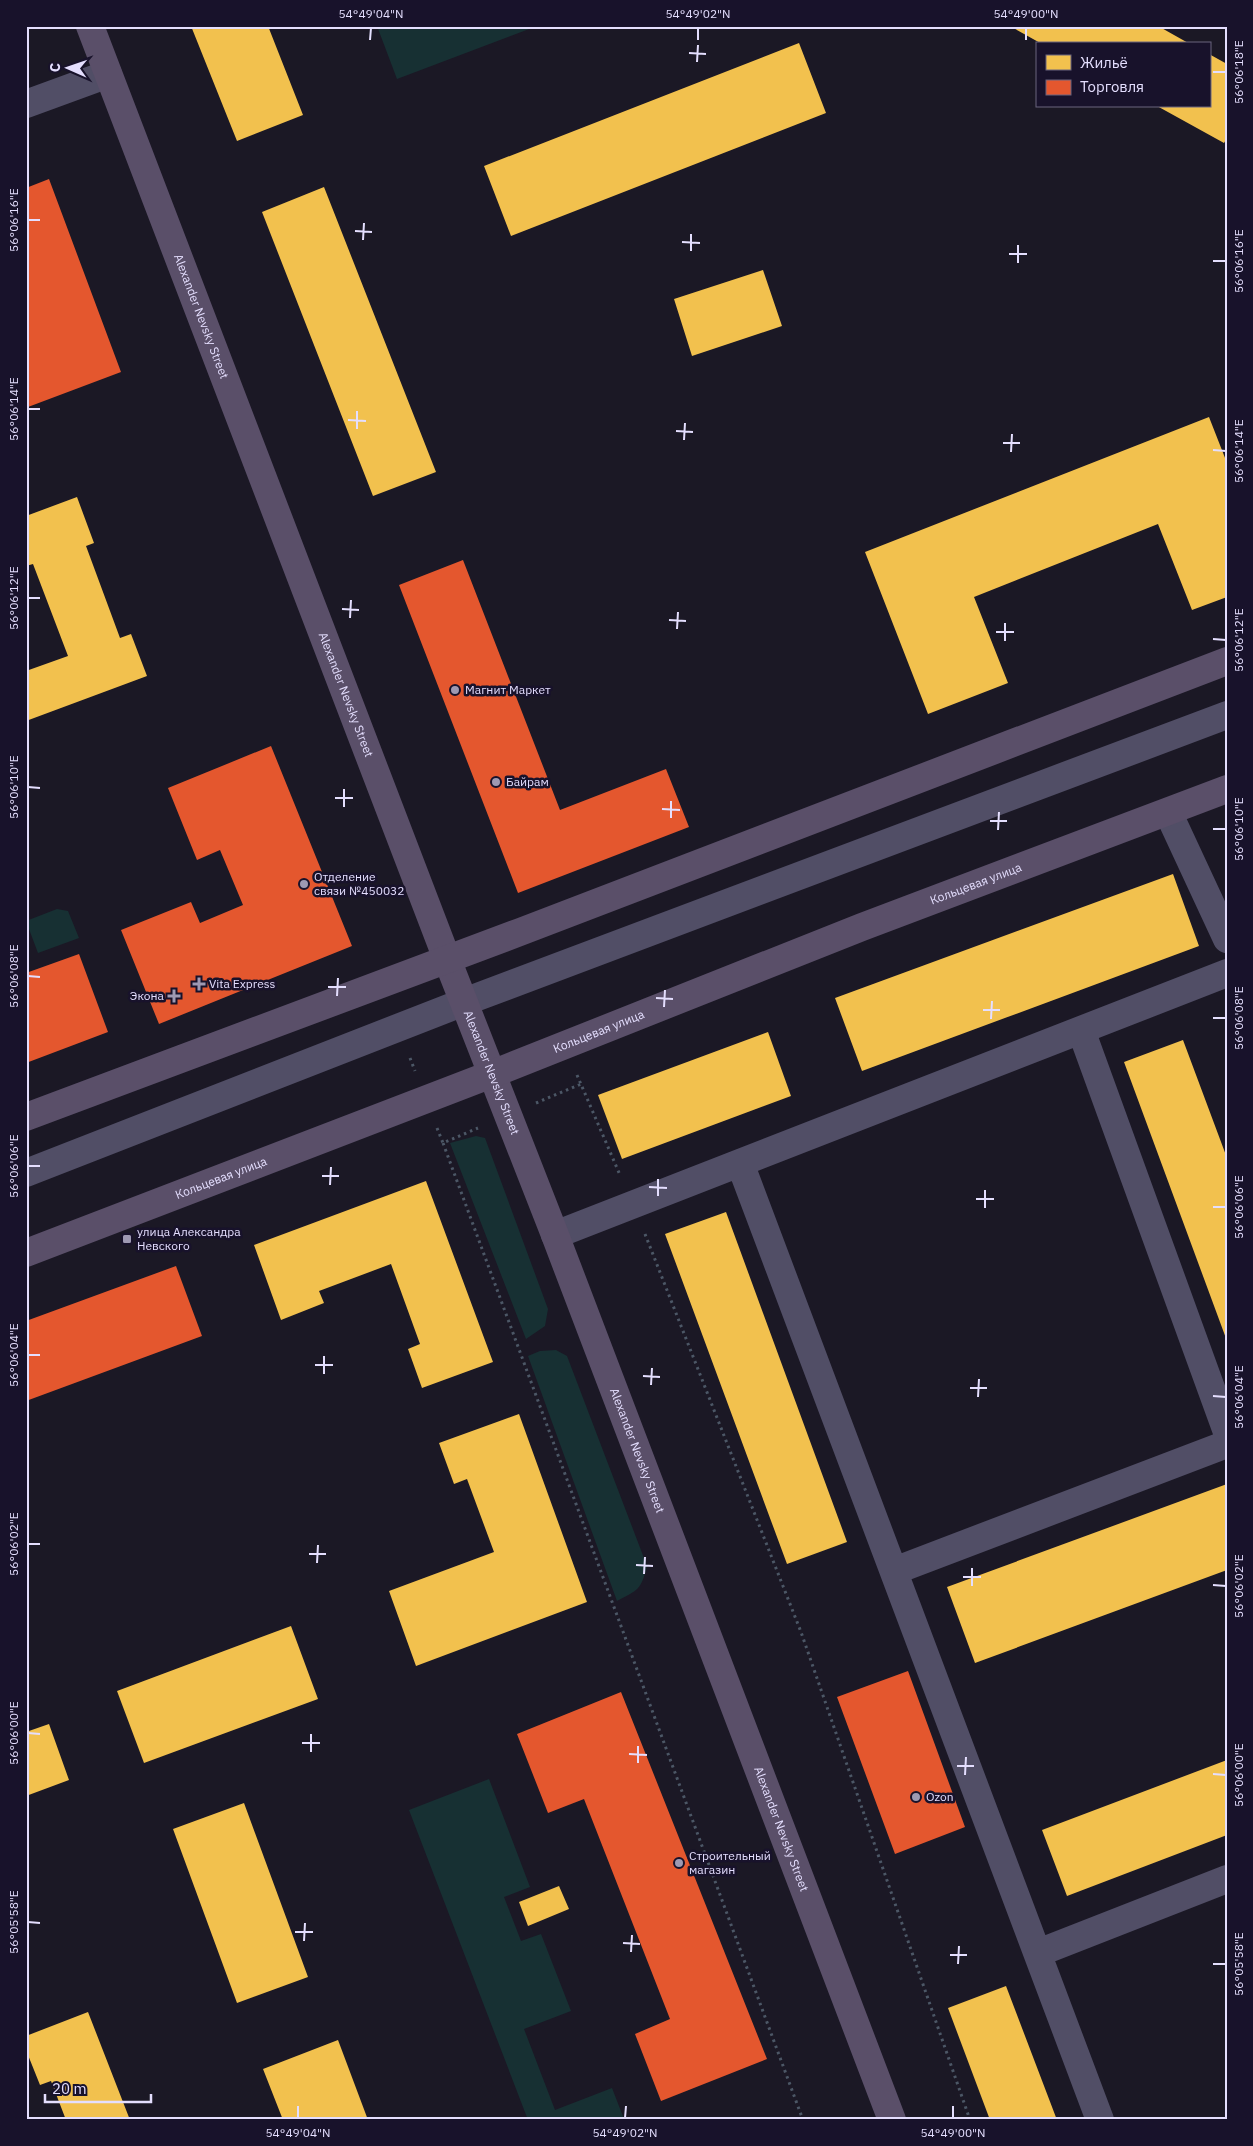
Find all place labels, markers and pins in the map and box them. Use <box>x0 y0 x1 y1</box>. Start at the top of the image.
place label: Магнит Маркет <box>465 682 551 697</box>
marker: Магнит Маркет <box>449 684 461 696</box>
place label: Байрам <box>506 774 549 789</box>
marker: Байрам <box>490 776 502 788</box>
place label: Отделение связи №450032 <box>314 869 405 898</box>
marker: Отделение связи №450032 <box>298 878 310 890</box>
place label: Vita Express <box>209 976 276 991</box>
marker: Vita Express <box>193 978 205 990</box>
place label: Экона <box>130 988 165 1003</box>
marker: Экона <box>168 990 180 1002</box>
place label: улица Александра Невского <box>137 1224 241 1253</box>
marker: улица Александра Невского <box>121 1233 133 1245</box>
place label: Ozon <box>926 1789 953 1804</box>
marker: Ozon <box>910 1791 922 1803</box>
place label: Строительный магазин <box>689 1848 771 1877</box>
marker: Строительный магазин <box>673 1857 685 1869</box>

